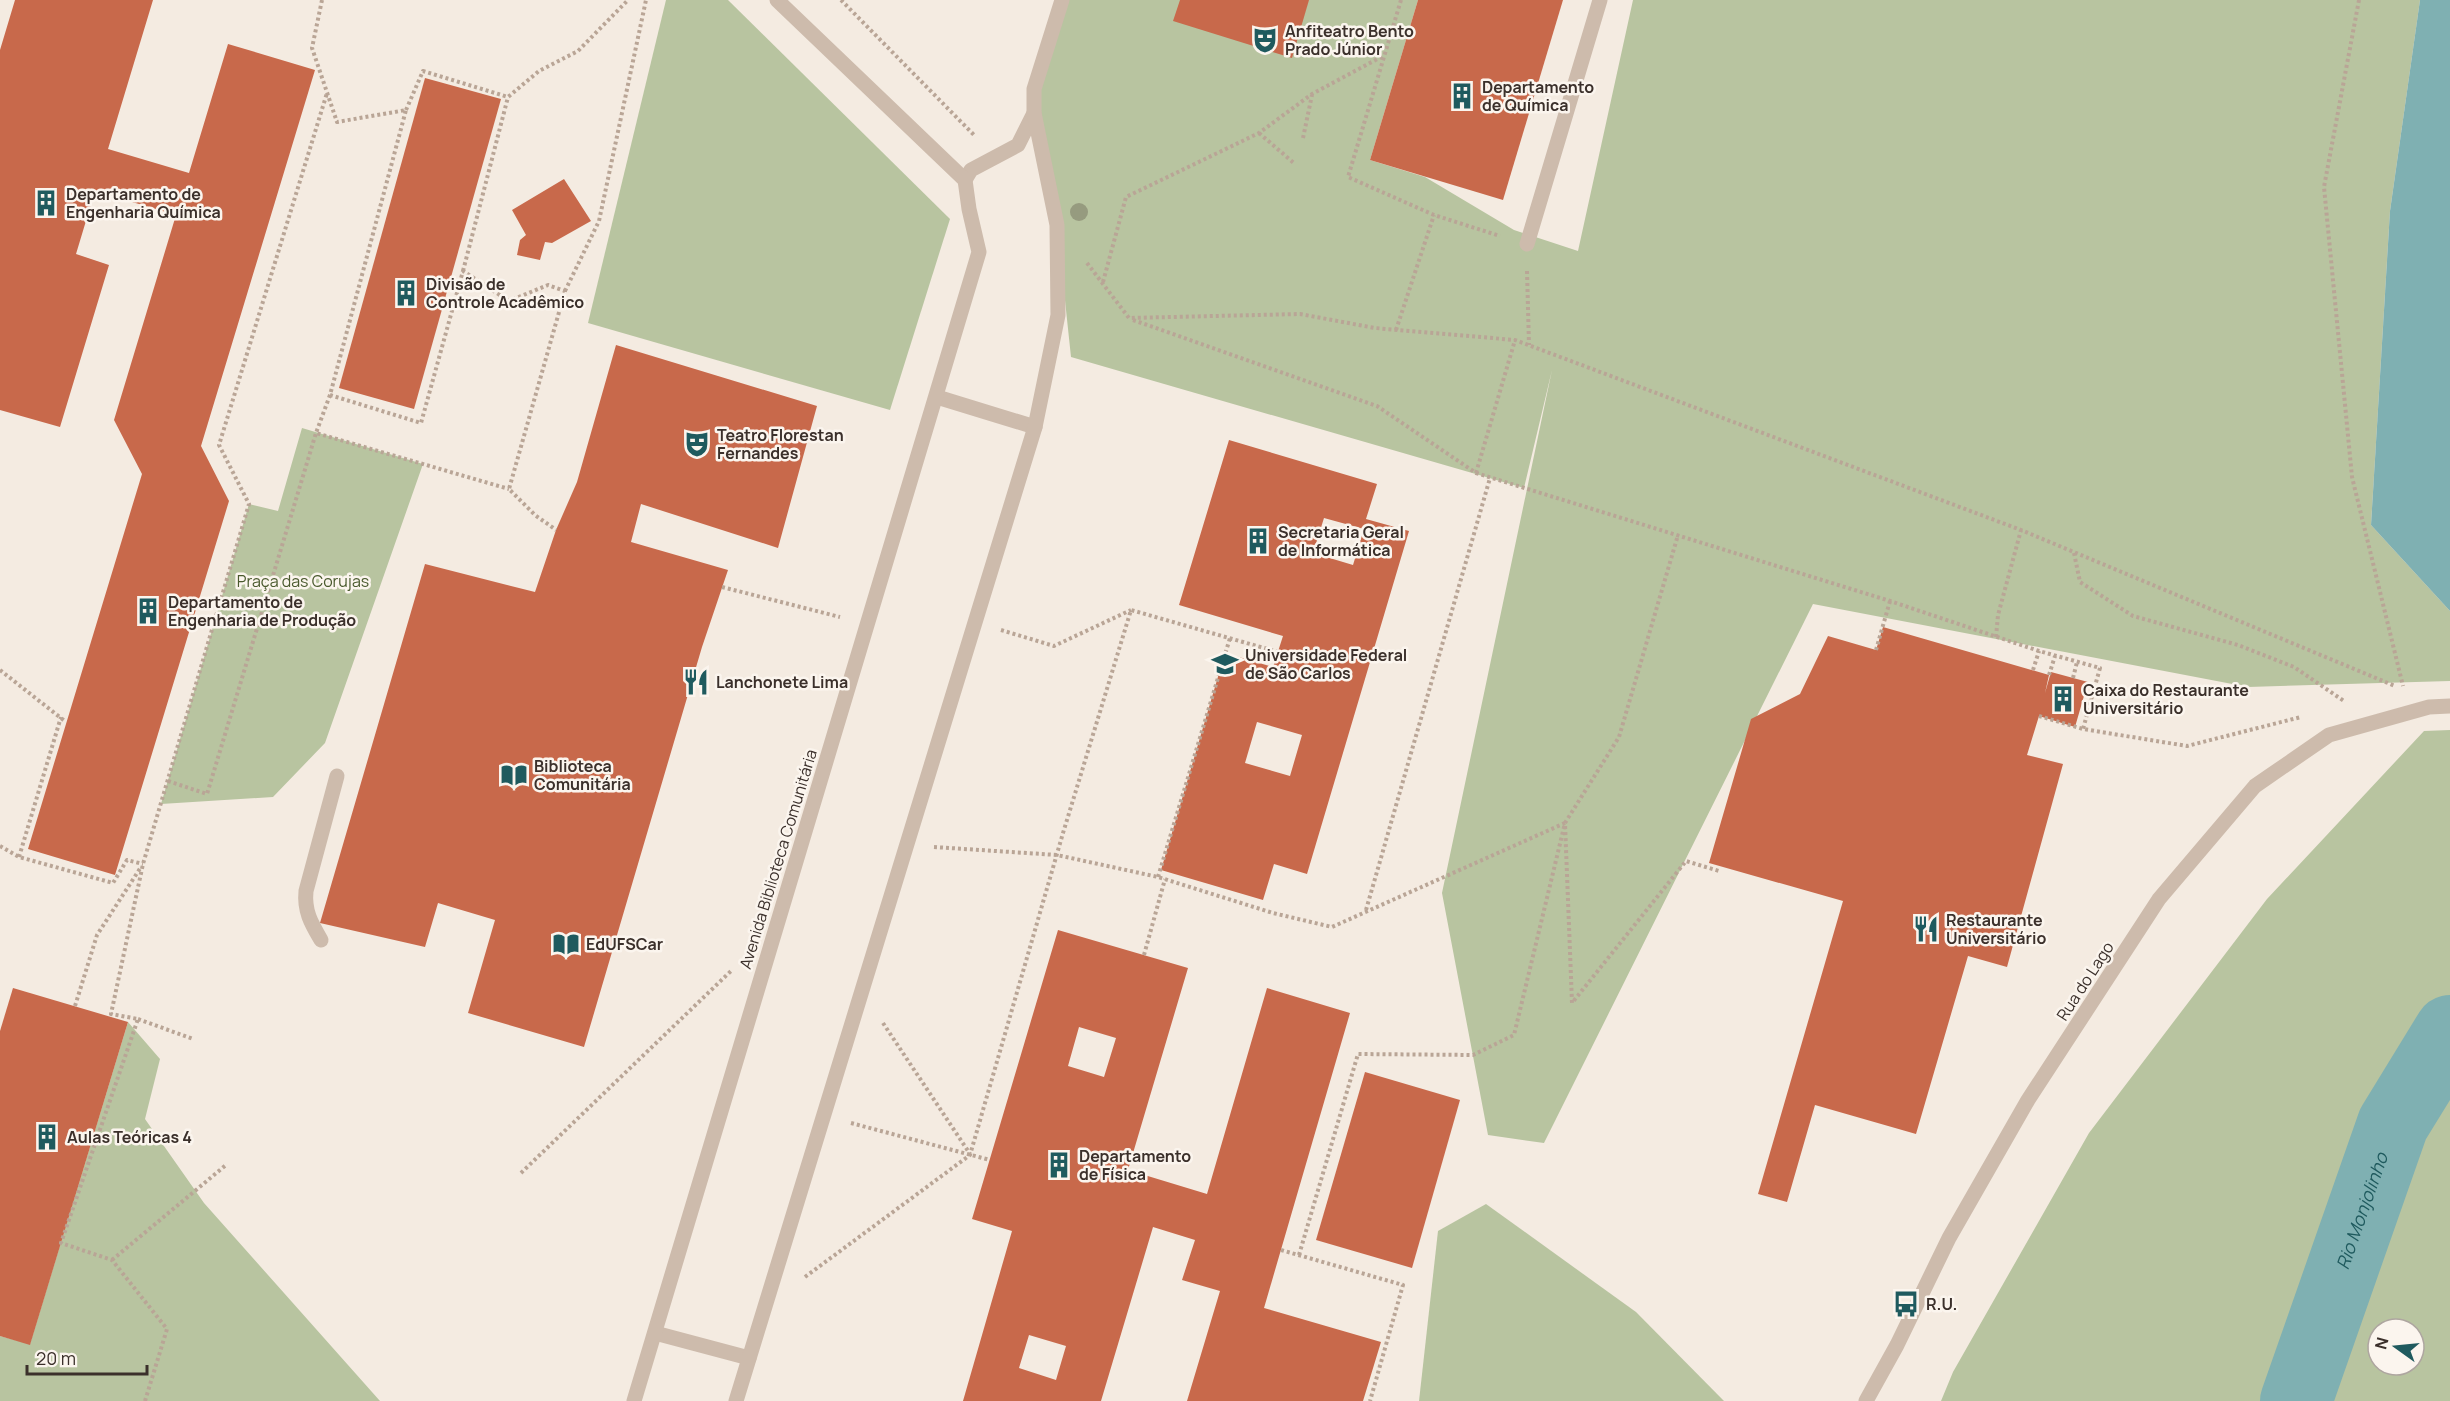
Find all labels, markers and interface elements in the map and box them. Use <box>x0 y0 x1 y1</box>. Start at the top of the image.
place label: Anfiteatro Bento Prado Júnior <box>1285 20 1414 60</box>
theatre icon: Anfiteatro Bento Prado Júnior <box>1250 25 1280 55</box>
place label: Departamento de Química <box>1482 76 1594 116</box>
building icon: Departamento de Química <box>1447 81 1477 111</box>
place label: Departamento de Engenharia Química <box>66 183 221 223</box>
building icon: Departamento de Engenharia Química <box>31 188 61 218</box>
place label: Divisão de Controle Acadêmico <box>426 273 584 313</box>
building icon: Divisão de Controle Acadêmico <box>391 278 421 308</box>
place label: Teatro Florestan Fernandes <box>717 424 844 464</box>
theatre icon: Teatro Florestan Fernandes <box>682 429 712 459</box>
place label: Secretaria Geral de Informática <box>1278 521 1404 561</box>
building icon: Secretaria Geral de Informática <box>1243 526 1273 556</box>
park label: Praça das Corujas <box>237 570 369 592</box>
place label: Departamento de Engenharia de Produção <box>168 591 356 631</box>
building icon: Departamento de Engenharia de Produção <box>133 596 163 626</box>
place label: Universidade Federal de São Carlos <box>1245 644 1407 684</box>
school or university icon: Universidade Federal de São Carlos <box>1210 649 1240 679</box>
restaurant icon: Lanchonete Lima <box>681 667 711 697</box>
place label: Lanchonete Lima <box>716 671 848 693</box>
place label: Caixa do Restaurante Universitário <box>2083 679 2249 719</box>
building icon: Caixa do Restaurante Universitário <box>2048 684 2078 714</box>
street label: Avenida Biblioteca Comunitária <box>734 747 822 971</box>
place label: Biblioteca Comunitária <box>534 755 631 795</box>
library icon: Biblioteca Comunitária <box>499 760 529 790</box>
place label: Restaurante Universitário <box>1946 909 2046 949</box>
restaurant icon: Restaurante Universitário <box>1911 914 1941 944</box>
library icon: EdUFSCar <box>551 929 581 959</box>
place label: EdUFSCar <box>586 933 663 955</box>
street label: Rua do Lago <box>2051 937 2119 1025</box>
building icon: Aulas Teóricas 4 <box>32 1122 62 1152</box>
place label: Aulas Teóricas 4 <box>67 1126 192 1148</box>
place label: Departamento de Física <box>1079 1145 1191 1185</box>
water label: Rio Monjolinho <box>2330 1148 2393 1272</box>
building icon: Departamento de Física <box>1044 1150 1074 1180</box>
bus stop icon: R.U. <box>1891 1289 1921 1319</box>
place label: R.U. <box>1926 1293 1957 1315</box>
north arrow <box>2366 1317 2426 1377</box>
text: N <box>2369 1335 2394 1352</box>
scale bar <box>27 1338 147 1376</box>
text: 20 m <box>36 1346 76 1370</box>

